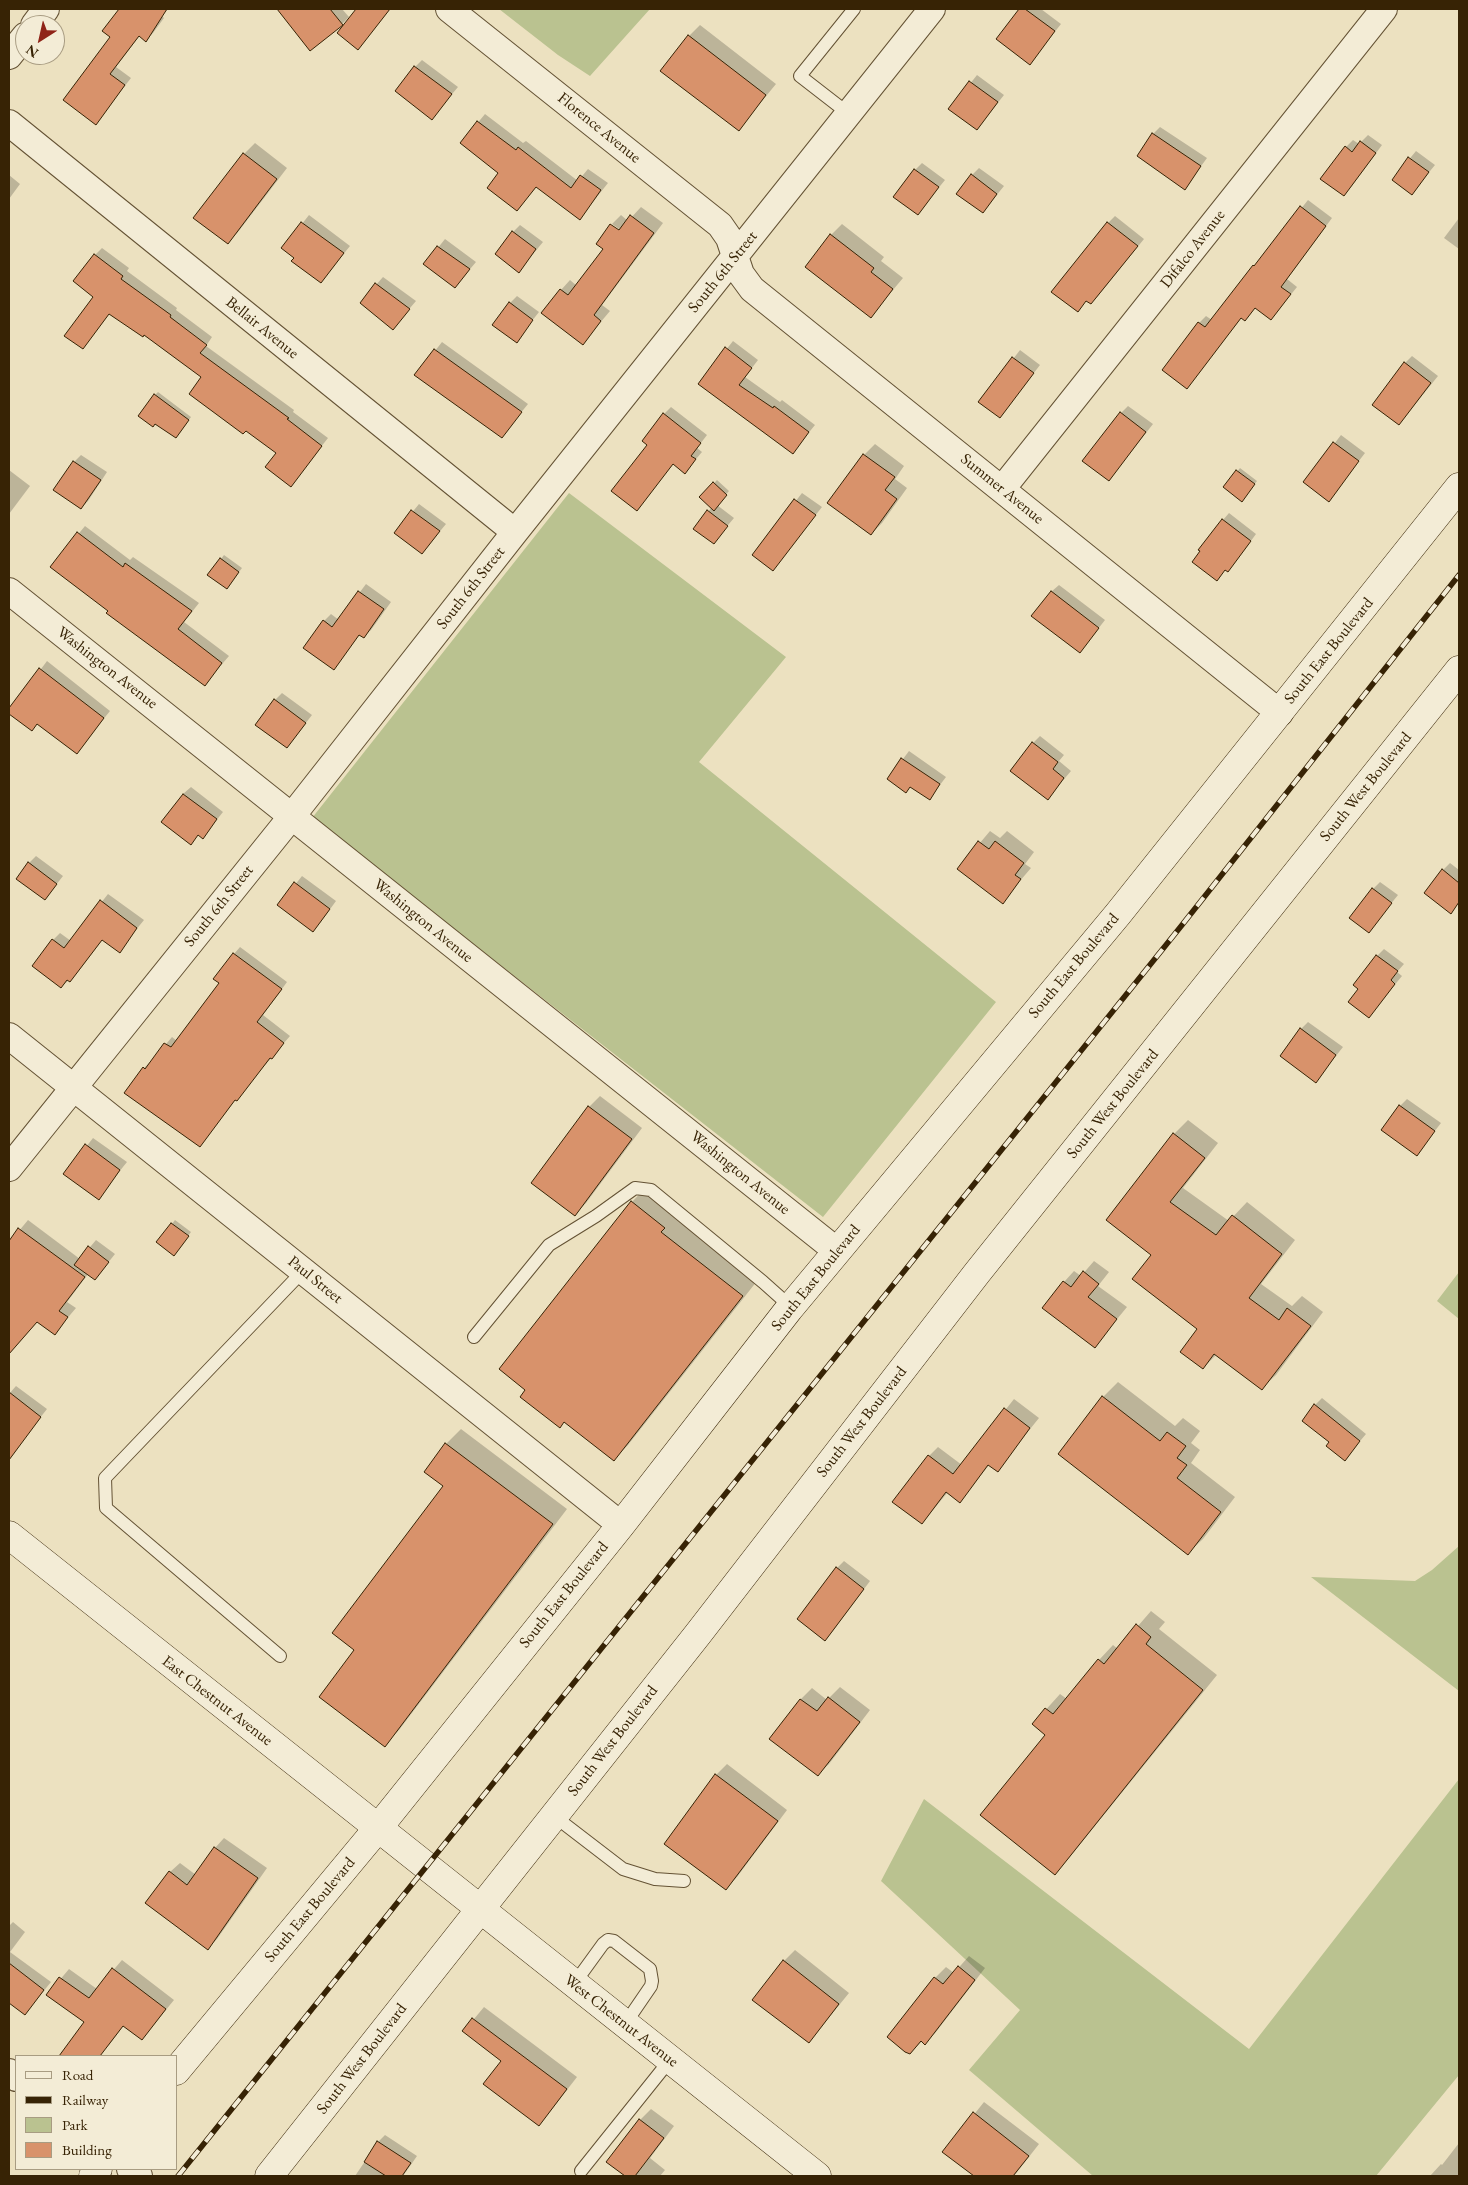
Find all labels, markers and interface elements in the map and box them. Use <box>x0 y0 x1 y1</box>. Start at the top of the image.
north arrow <box>15 15 65 65</box>
text: N <box>22 41 42 62</box>
street label: Florence Avenue <box>554 89 644 167</box>
street label: Difalco Avenue <box>1156 206 1230 292</box>
street label: South 6th Street <box>684 227 762 317</box>
street label: Bellair Avenue <box>222 293 302 363</box>
street label: Summer Avenue <box>957 450 1047 528</box>
street label: South 6th Street <box>433 543 509 633</box>
street label: South East Boulevard <box>1280 594 1378 708</box>
street label: Washington Avenue <box>53 623 161 713</box>
street label: South West Boulevard <box>1316 728 1416 846</box>
street label: South 6th Street <box>180 861 258 951</box>
street label: Washington Avenue <box>369 875 477 967</box>
street label: South East Boulevard <box>1025 910 1123 1022</box>
street label: South West Boulevard <box>1063 1045 1163 1163</box>
street label: Washington Avenue <box>686 1127 794 1219</box>
street label: South East Boulevard <box>767 1221 865 1335</box>
street label: Paul Street <box>284 1252 346 1308</box>
street label: South West Boulevard <box>813 1363 911 1481</box>
street label: South East Boulevard <box>515 1538 613 1652</box>
street label: East Chestnut Avenue <box>158 1652 276 1750</box>
street label: South West Boulevard <box>564 1682 662 1800</box>
street label: South East Boulevard <box>261 1854 359 1966</box>
street label: West Chestnut Avenue <box>560 1970 682 2072</box>
street label: South West Boulevard <box>313 2000 411 2118</box>
legend <box>15 2055 178 2170</box>
text: Road <box>62 2065 93 2084</box>
text: Railway <box>62 2090 108 2109</box>
text: Park <box>62 2115 88 2134</box>
text: Building <box>62 2140 112 2159</box>

